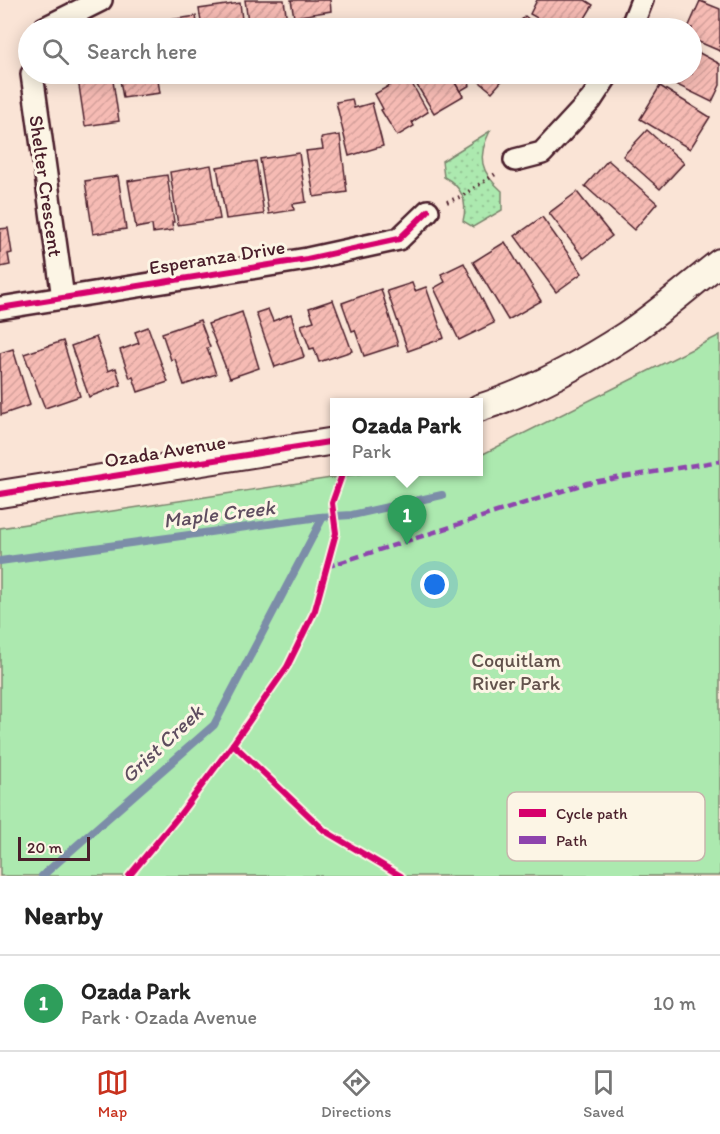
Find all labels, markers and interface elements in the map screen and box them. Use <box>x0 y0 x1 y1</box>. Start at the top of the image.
search box <box>18 18 702 84</box>
icon: search <box>39 35 72 68</box>
text: Search here <box>87 38 197 65</box>
street label: Shelter Crescent <box>24 114 68 258</box>
street label: Esperanza Drive <box>147 234 287 280</box>
popup <box>330 398 483 476</box>
text: Ozada Park <box>352 412 461 439</box>
street label: Ozada Avenue <box>102 430 228 472</box>
text: Park <box>352 439 391 463</box>
water label: Maple Creek <box>162 494 277 533</box>
pin: 1 <box>388 496 426 545</box>
your location <box>420 570 449 599</box>
park label: Coquitlam River Park <box>471 648 561 695</box>
water label: Grist Creek <box>116 699 209 788</box>
legend <box>507 792 705 861</box>
text: Cycle path <box>556 804 628 823</box>
text: Path <box>556 831 587 850</box>
scale bar <box>18 834 90 862</box>
text: 20 m <box>27 838 62 857</box>
text: Nearby <box>24 899 103 931</box>
text: Ozada Park <box>81 978 190 1005</box>
text: 1 <box>39 991 48 1015</box>
text: 10 m <box>653 991 696 1015</box>
text: Park · Ozada Avenue <box>81 1005 257 1029</box>
tab: Map <box>96 1066 129 1121</box>
tab: Directions <box>321 1066 391 1121</box>
tab: Saved <box>583 1066 624 1121</box>

